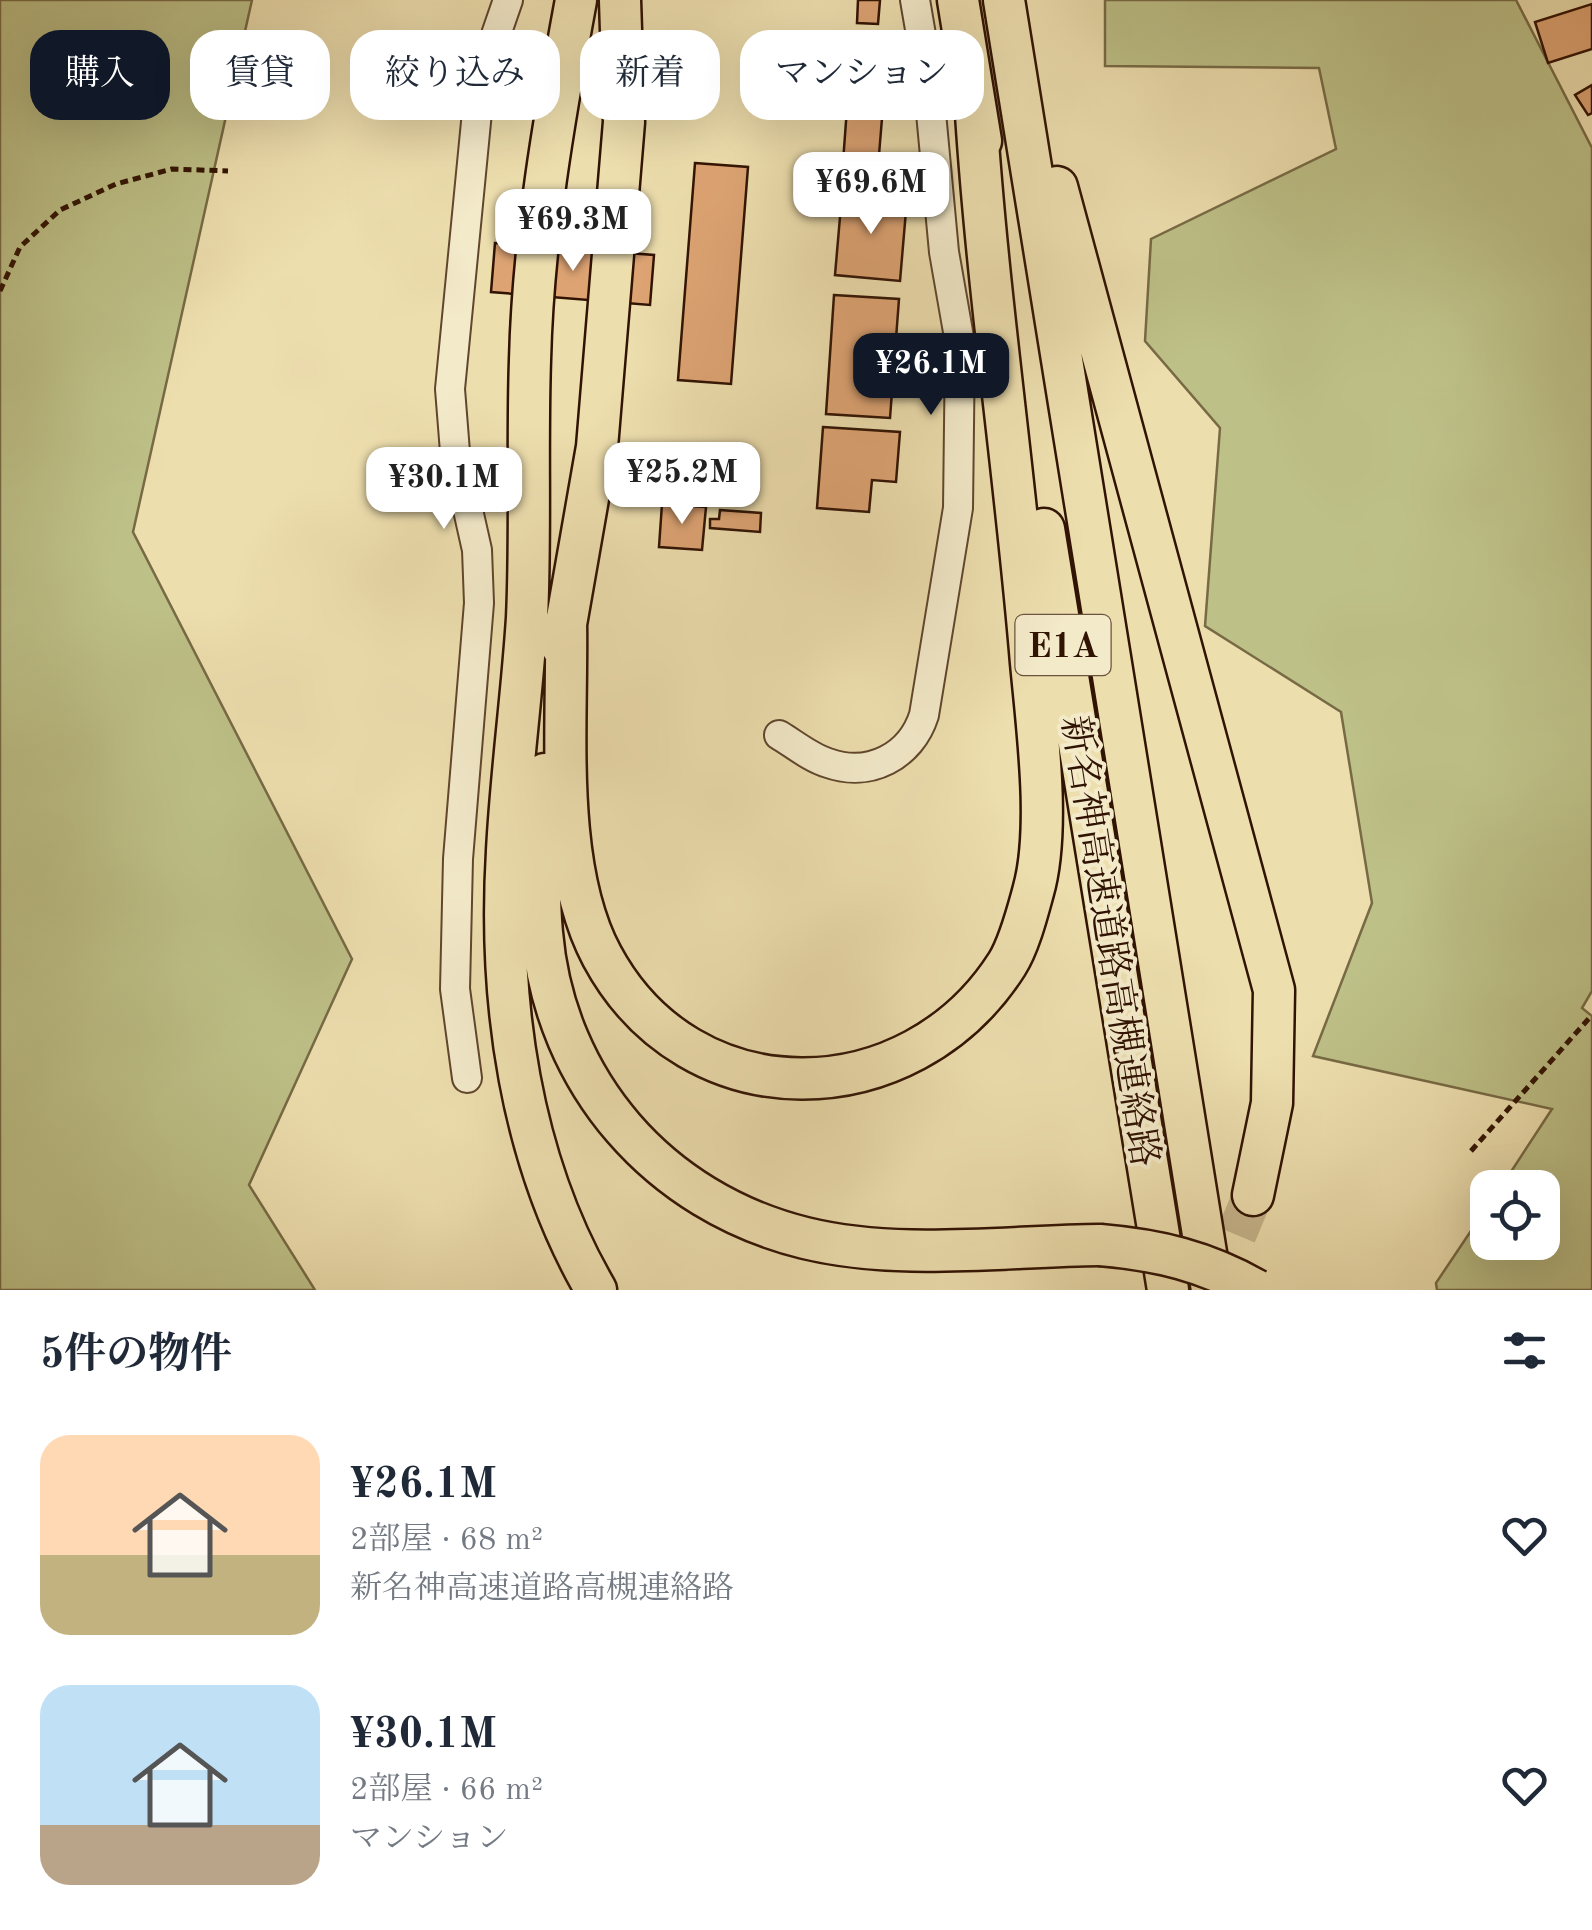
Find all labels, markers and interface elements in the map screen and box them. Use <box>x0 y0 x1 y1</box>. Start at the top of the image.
chip: 購入 <box>30 30 170 120</box>
chip: 賃貸 <box>190 30 330 120</box>
chip: 絞り込み <box>350 30 560 120</box>
chip: 新着 <box>580 30 720 120</box>
chip: マンション <box>740 30 984 120</box>
pin: ¥69.6M <box>790 152 952 237</box>
text: ¥69.6M <box>815 168 927 200</box>
pin: ¥69.3M <box>492 189 654 274</box>
text: ¥69.3M <box>517 205 629 237</box>
pin: ¥26.1M <box>850 333 1012 418</box>
text: ¥26.1M <box>875 349 987 381</box>
pin: ¥25.2M <box>601 442 763 527</box>
pin: ¥30.1M <box>363 447 525 532</box>
text: ¥25.2M <box>626 458 738 490</box>
text: ¥30.1M <box>388 463 500 495</box>
road number: E1A <box>1016 615 1110 675</box>
street label: 新名神高速道路高槻連絡路 <box>1054 713 1166 1170</box>
map controls <box>1470 1170 1560 1260</box>
button: locate <box>1470 1170 1560 1260</box>
icon: filters <box>1497 1323 1552 1378</box>
text: 5件の物件 <box>40 1335 232 1377</box>
text: ¥26.1M <box>350 1465 497 1507</box>
icon: home <box>120 1475 240 1595</box>
icon: heart <box>1497 1508 1552 1563</box>
text: 2部屋 · 68 m² <box>350 1525 543 1557</box>
text: 新名神高速道路高槻連絡路 <box>350 1574 734 1606</box>
text: ¥30.1M <box>350 1715 497 1757</box>
icon: home <box>120 1725 240 1845</box>
icon: heart <box>1497 1758 1552 1813</box>
text: 2部屋 · 66 m² <box>350 1775 543 1807</box>
text: マンション <box>350 1824 509 1856</box>

